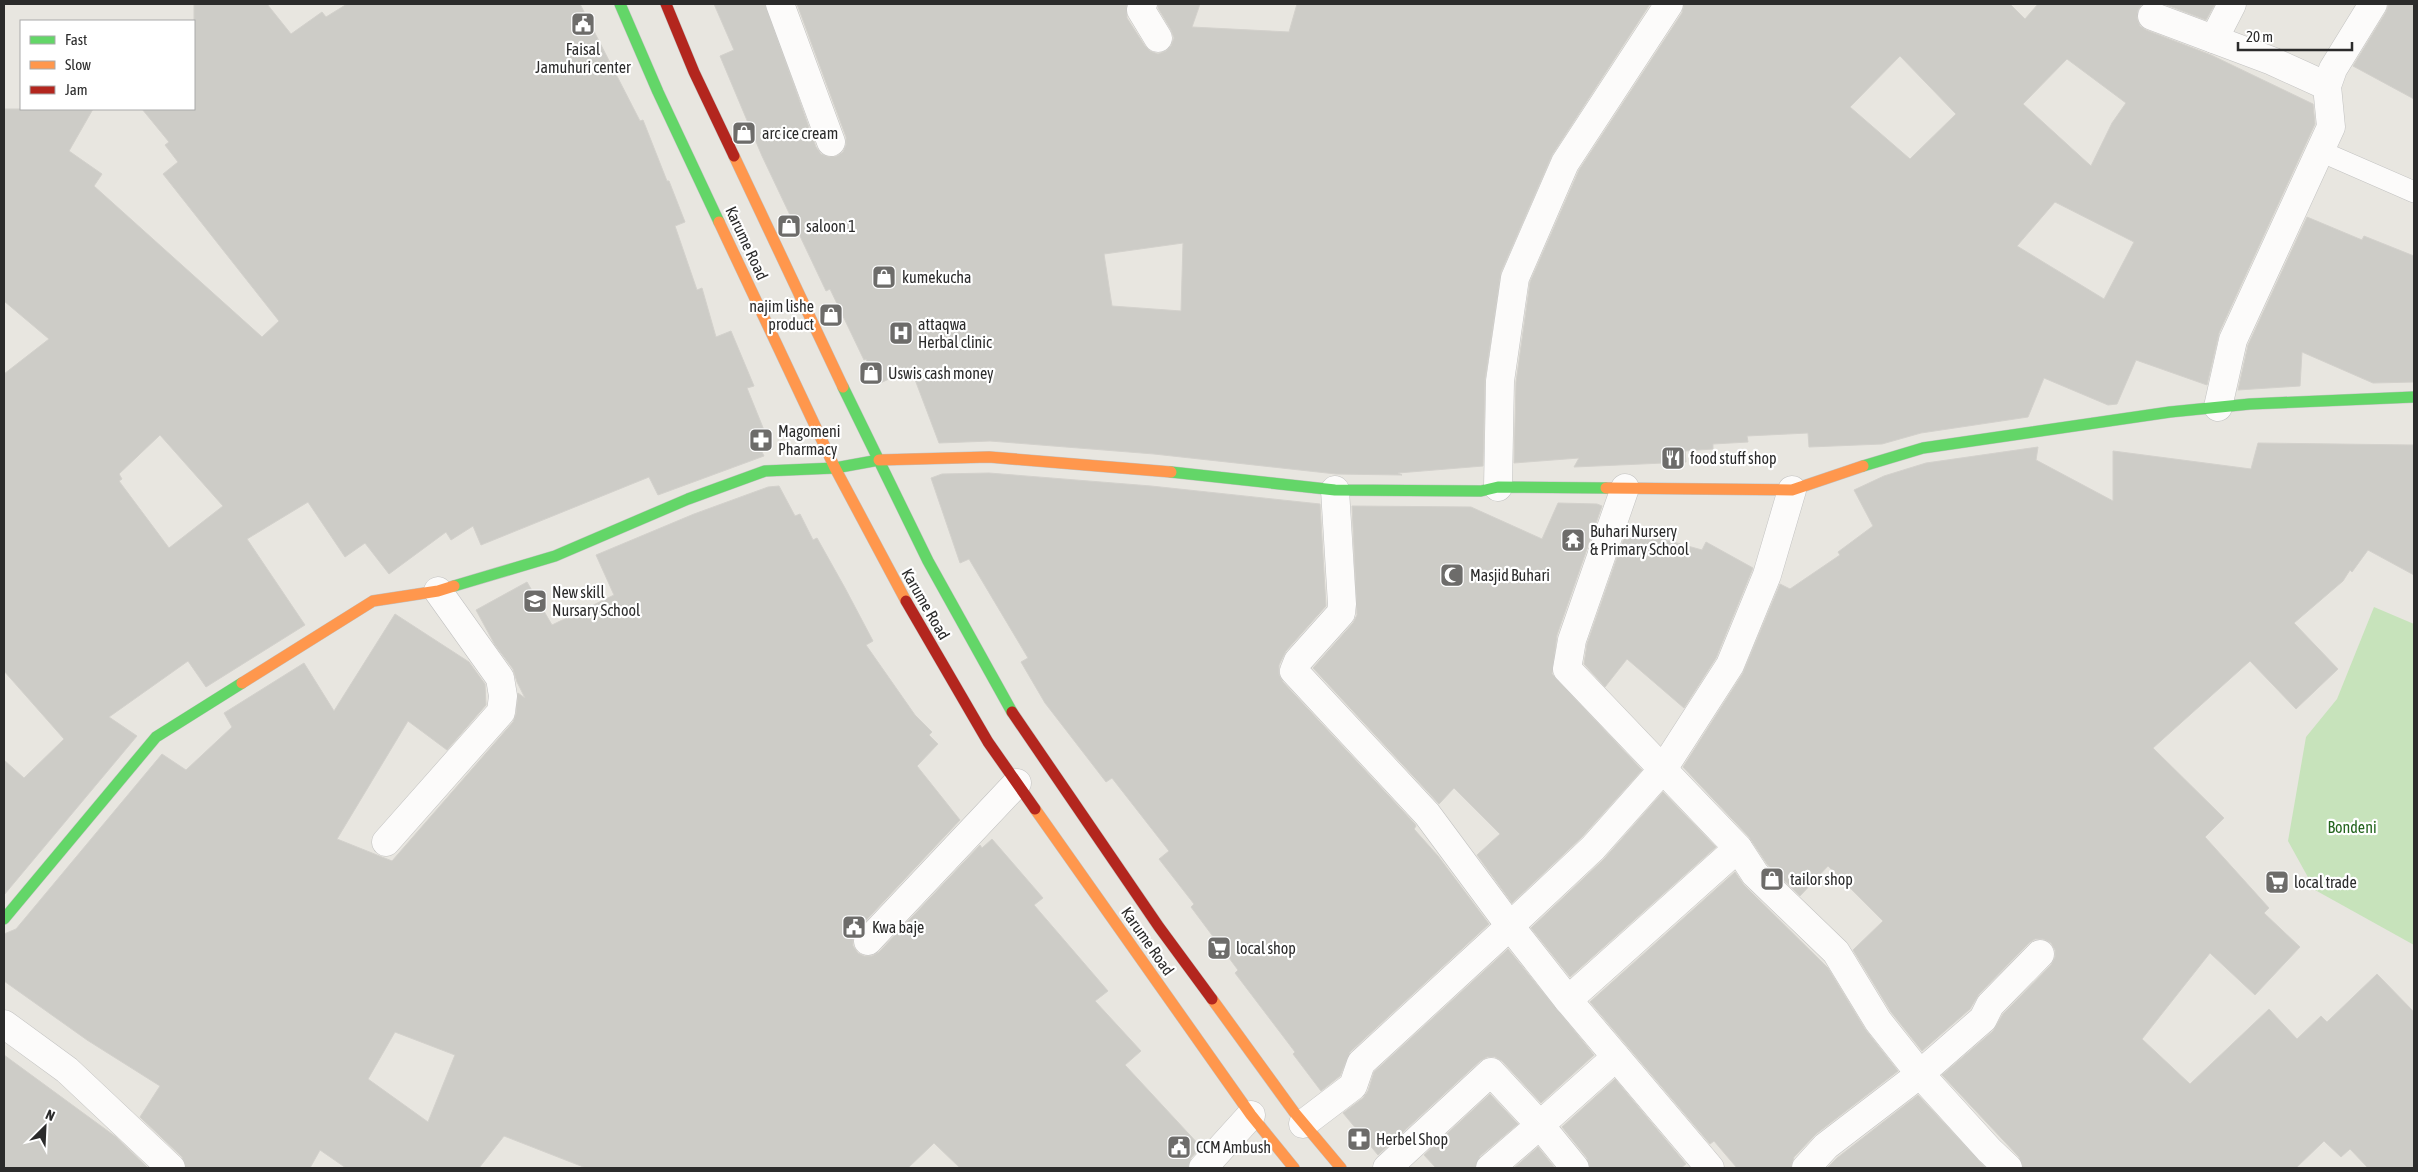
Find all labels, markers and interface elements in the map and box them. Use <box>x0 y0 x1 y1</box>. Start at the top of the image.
public building icon: Faisal Jamuhuri center <box>570 11 596 37</box>
legend <box>20 20 195 110</box>
scale bar <box>2238 20 2352 52</box>
text: 20 m <box>2246 28 2273 45</box>
text: Fast <box>65 31 87 48</box>
place label: Faisal Jamuhuri center <box>535 40 631 76</box>
text: Slow <box>65 56 91 73</box>
text: Jam <box>65 81 88 98</box>
shop icon: arc ice cream <box>731 120 757 146</box>
place label: arc ice cream <box>762 124 838 142</box>
street label: Karume Road <box>722 203 772 283</box>
shop icon: saloon 1 <box>776 213 802 239</box>
place label: saloon 1 <box>806 217 856 235</box>
shop icon: kumekucha <box>871 264 897 290</box>
place label: kumekucha <box>902 268 971 286</box>
place label: najim lishe product <box>749 297 814 334</box>
shop icon: najim lishe product <box>818 302 844 328</box>
place label: attaqwa Herbal clinic <box>918 315 992 351</box>
hospital icon: attaqwa Herbal clinic <box>888 320 914 346</box>
shop icon: Uswis cash money <box>858 360 884 386</box>
place label: Uswis cash money <box>888 364 994 383</box>
place label: Magomeni Pharmacy <box>778 422 840 459</box>
pharmacy icon: Magomeni Pharmacy <box>748 427 774 453</box>
restaurant icon: food stuff shop <box>1660 445 1686 471</box>
place label: food stuff shop <box>1690 449 1777 468</box>
place label: Buhari Nursery & Primary School <box>1590 522 1690 559</box>
temple icon: Buhari Nursery & Primary School <box>1560 527 1586 553</box>
mosque icon: Masjid Buhari <box>1439 562 1465 588</box>
street label: Karume Road <box>898 565 954 643</box>
place label: Masjid Buhari <box>1470 566 1550 585</box>
place label: New skill Nursary School <box>552 583 641 620</box>
school or university icon: New skill Nursary School <box>522 588 548 614</box>
park label: Bondeni <box>2327 818 2377 836</box>
shop icon: tailor shop <box>1759 866 1785 892</box>
supermarket icon: local trade <box>2264 869 2290 895</box>
place label: tailor shop <box>1790 870 1853 889</box>
place label: local trade <box>2294 873 2357 891</box>
street label: Karume Road <box>1118 904 1178 978</box>
public building icon: Kwa baje <box>841 914 867 940</box>
place label: Kwa baje <box>872 918 924 937</box>
supermarket icon: local shop <box>1206 935 1232 961</box>
place label: local shop <box>1236 939 1296 958</box>
north arrow <box>20 1102 70 1152</box>
text: N <box>43 1106 57 1124</box>
pharmacy icon: Herbel Shop <box>1346 1126 1372 1152</box>
place label: Herbel Shop <box>1376 1130 1448 1149</box>
public building icon: CCM Ambush <box>1166 1134 1192 1160</box>
place label: CCM Ambush <box>1196 1138 1271 1156</box>

